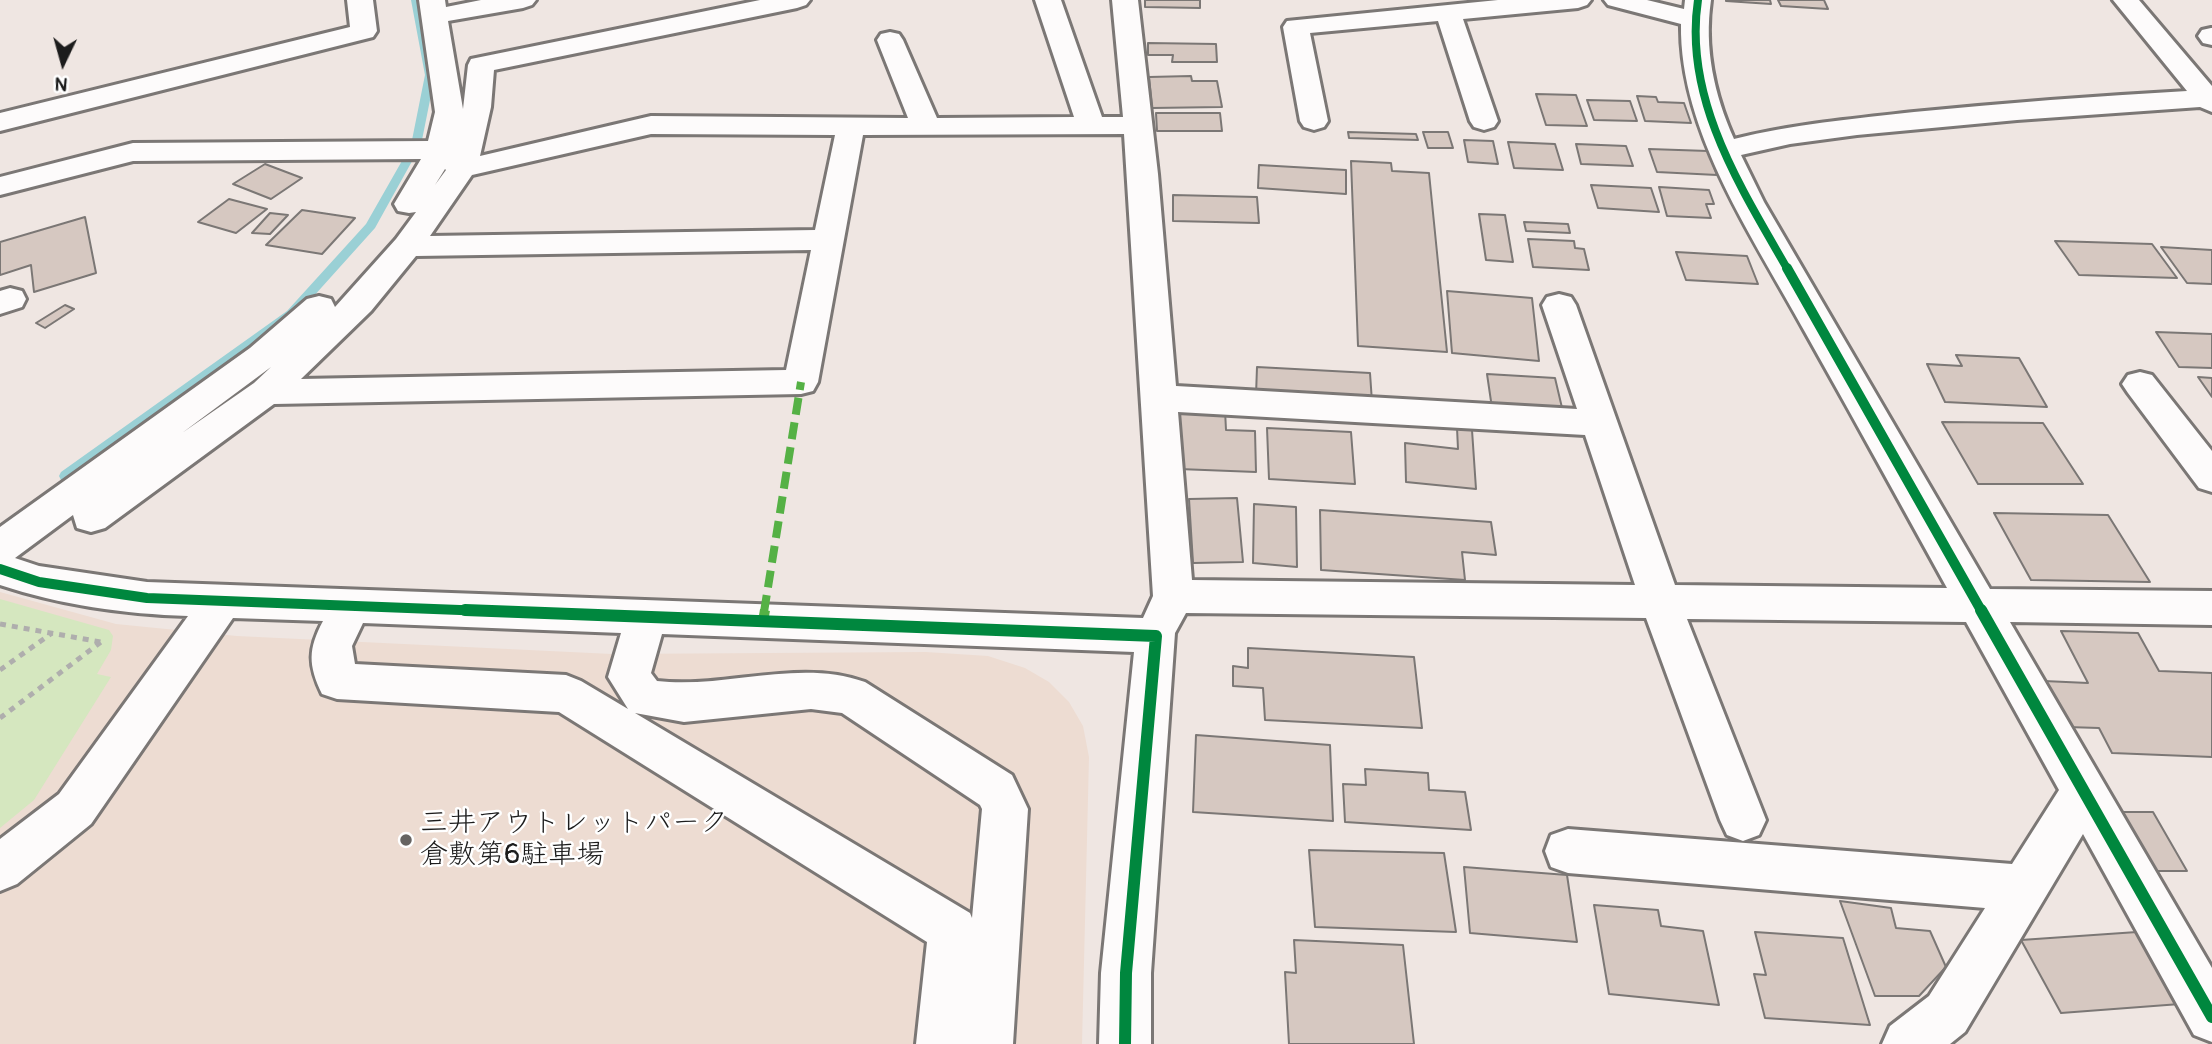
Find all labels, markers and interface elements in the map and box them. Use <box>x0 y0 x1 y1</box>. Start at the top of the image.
north arrow <box>28 28 98 98</box>
text: N <box>54 71 69 96</box>
place label: 三井アウトレットパーク 倉敷第6駐車場 <box>420 807 728 873</box>
marker: 三井アウトレットパーク 倉敷第6駐車場 <box>398 832 414 848</box>

